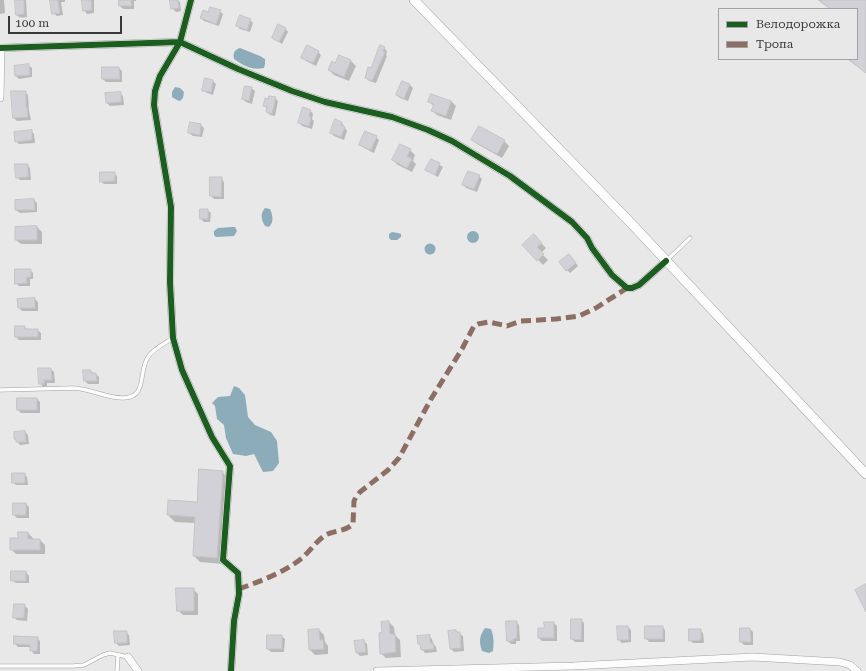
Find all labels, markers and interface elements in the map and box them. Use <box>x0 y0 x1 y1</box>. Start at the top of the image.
scale bar <box>10 8 124 34</box>
legend <box>718 8 858 60</box>
text: 100 m <box>15 16 49 30</box>
text: Велодорожка <box>756 17 840 31</box>
text: Тропа <box>756 37 793 51</box>

